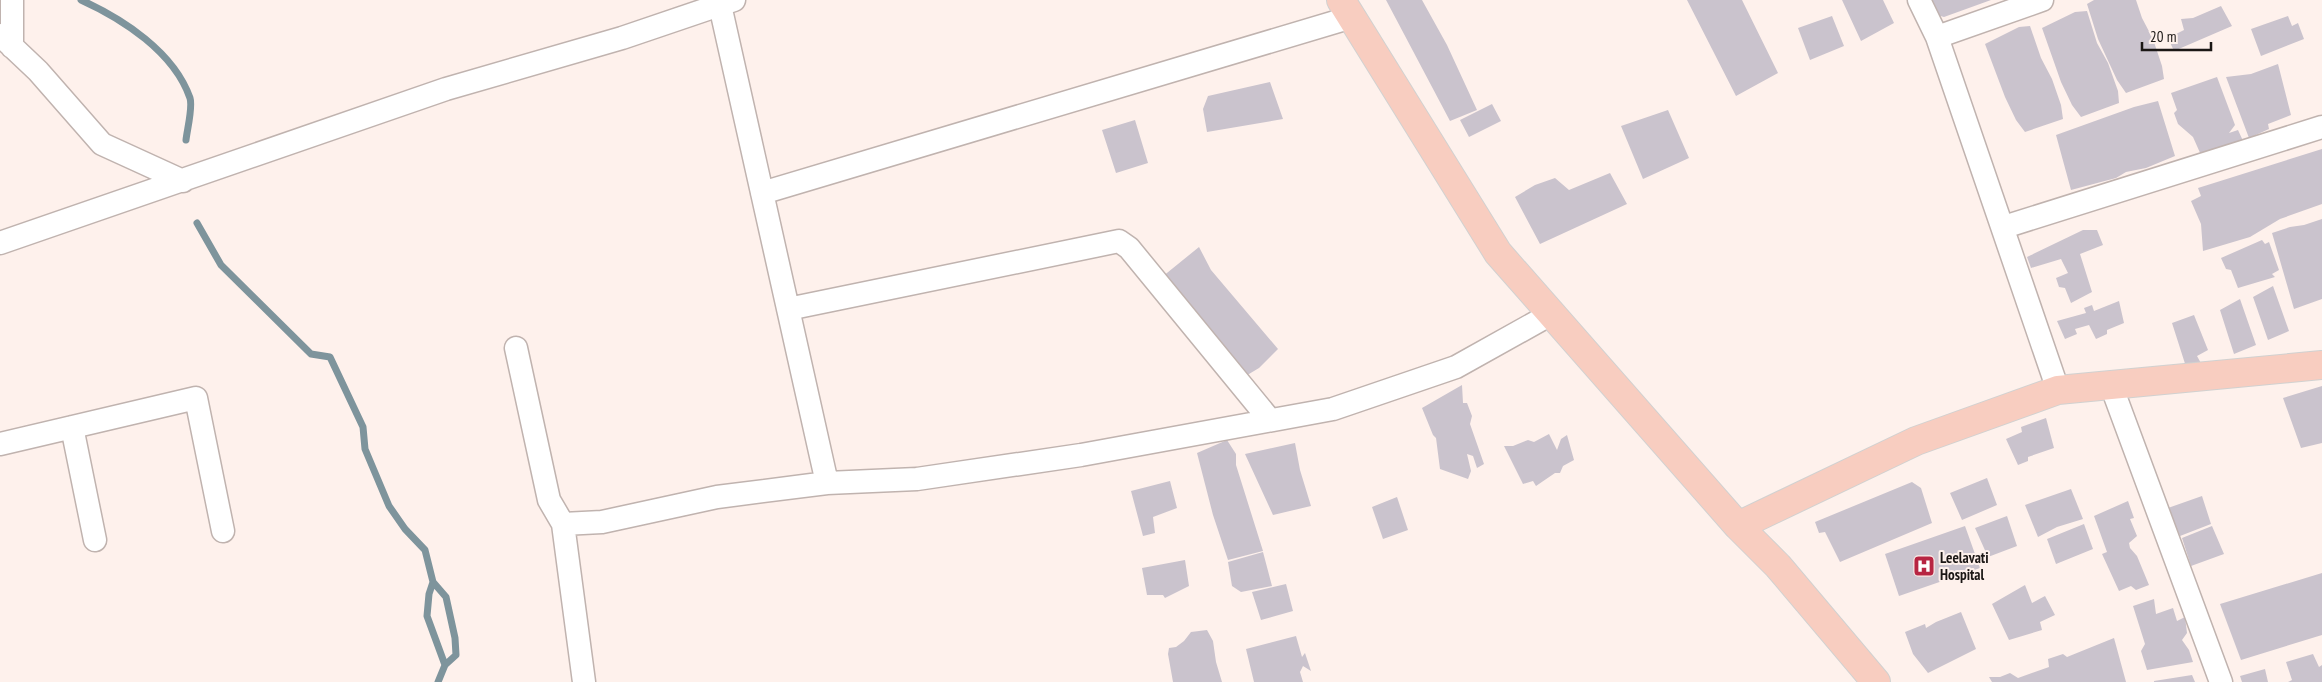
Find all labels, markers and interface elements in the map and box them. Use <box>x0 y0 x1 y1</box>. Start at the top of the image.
scale bar <box>2142 20 2211 52</box>
text: 20 m <box>2150 27 2176 46</box>
place label: Leelavati Hospital <box>1940 548 1989 584</box>
hospital icon: Leelavati Hospital <box>1912 554 1936 578</box>

